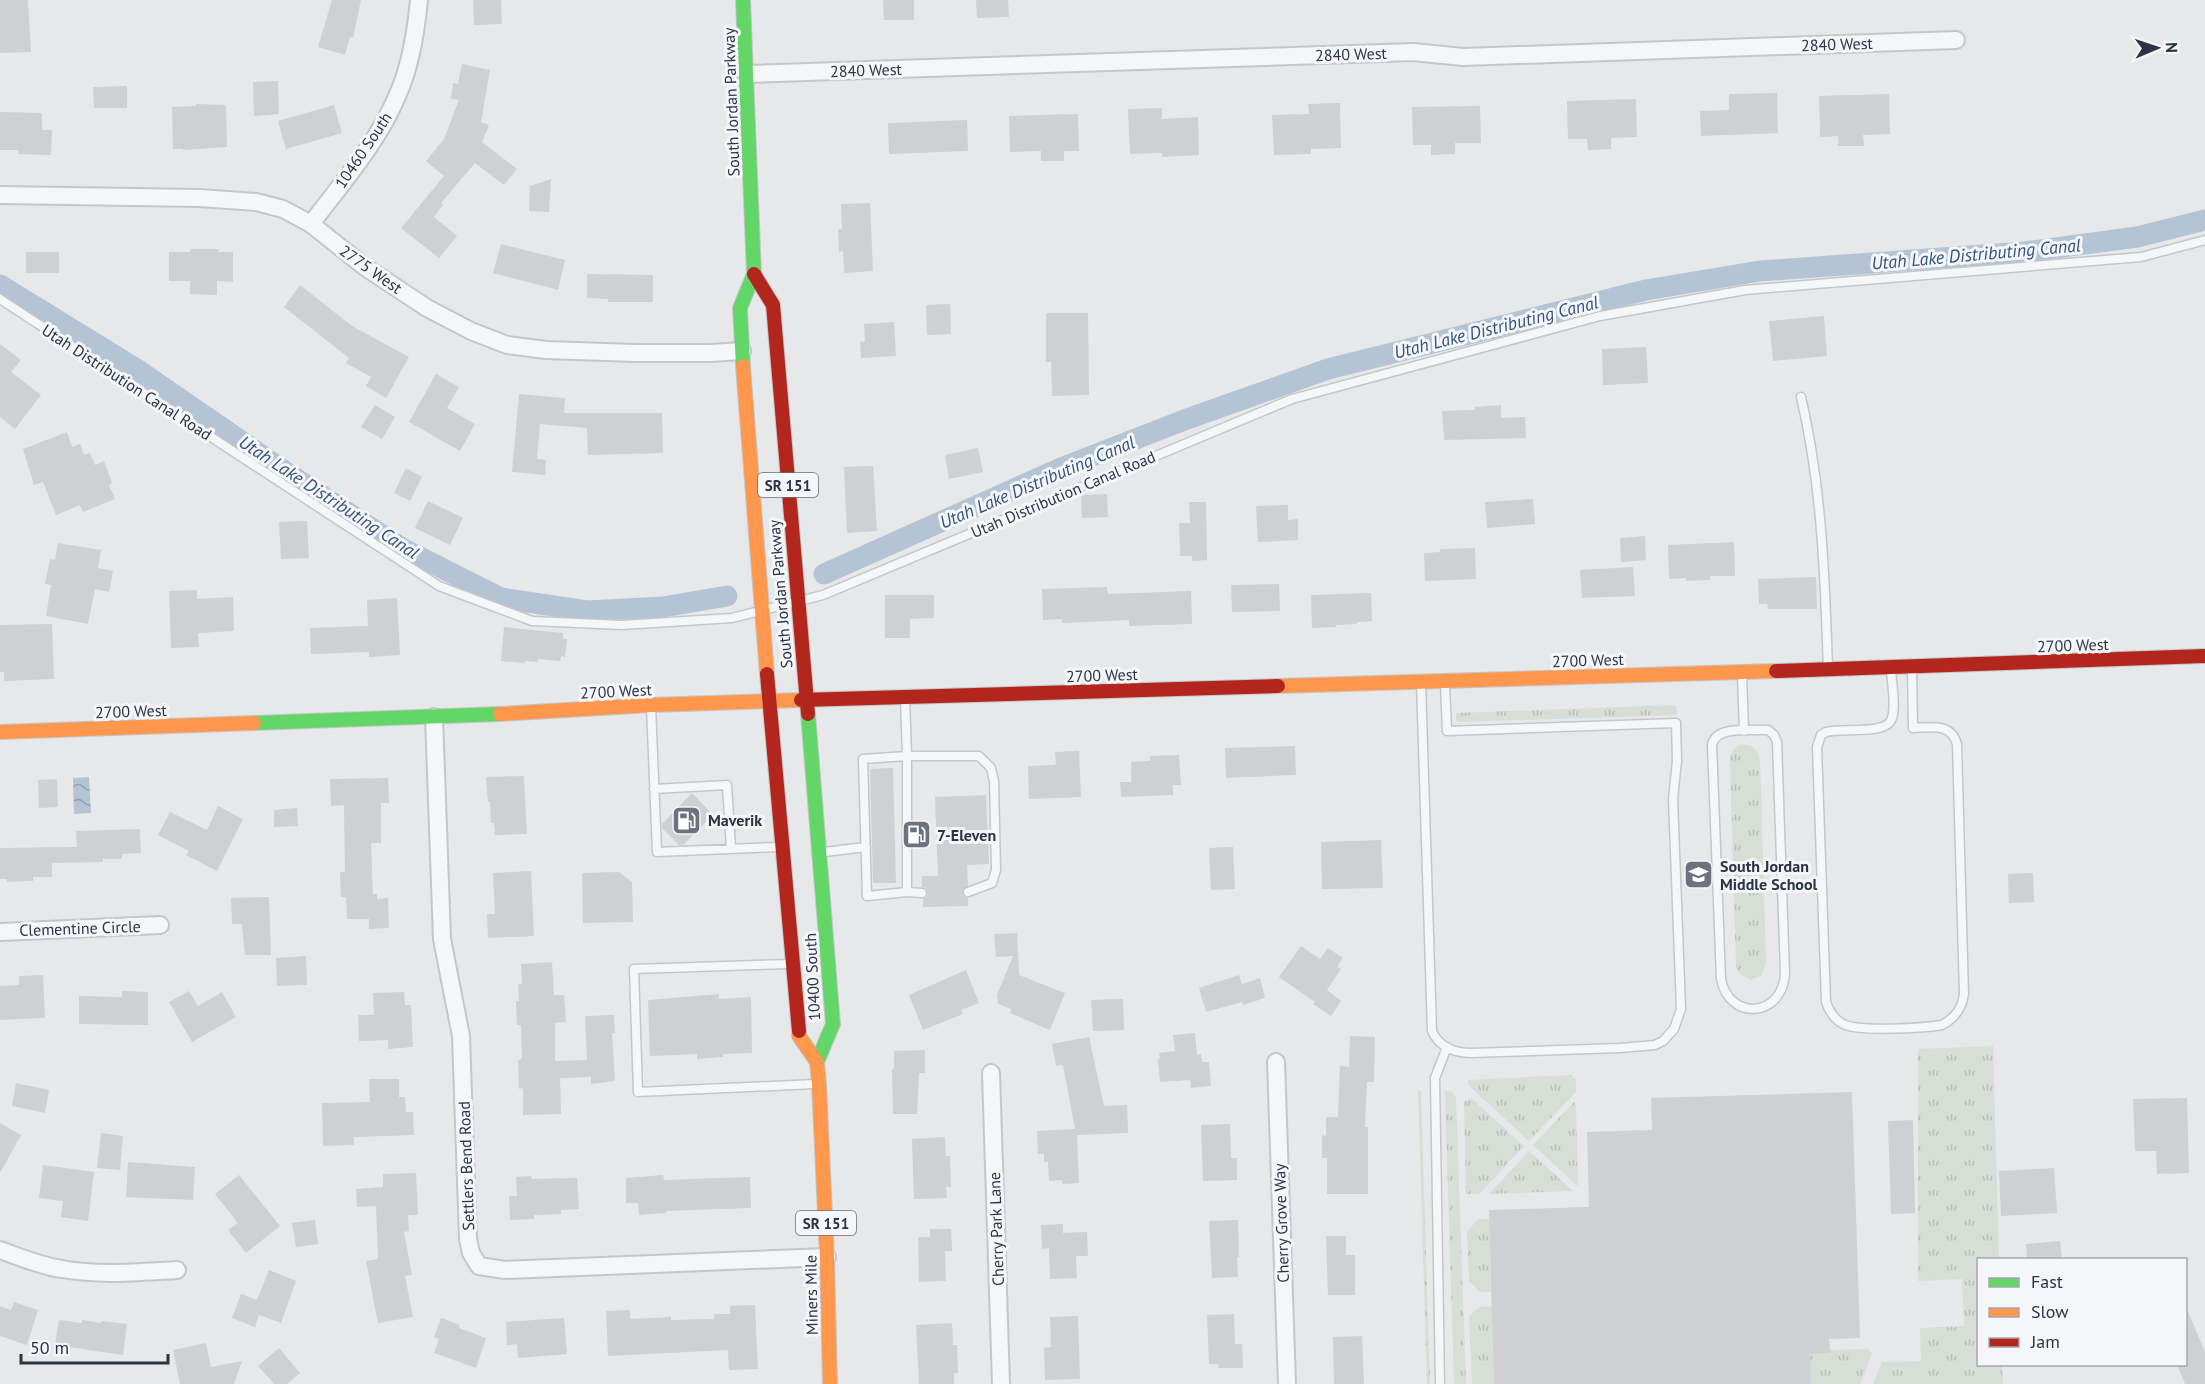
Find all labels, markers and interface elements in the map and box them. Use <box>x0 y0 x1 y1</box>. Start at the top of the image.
north arrow <box>2127 18 2187 78</box>
street label: South Jordan Parkway <box>718 27 744 177</box>
street label: 2840 West <box>1801 33 1874 55</box>
text: N <box>2162 42 2182 53</box>
street label: 2840 West <box>1315 43 1388 65</box>
street label: 2840 West <box>830 59 903 81</box>
street label: 10460 South <box>330 108 396 192</box>
water label: Utah Lake Distributing Canal <box>1870 233 2082 275</box>
street label: 2775 West <box>336 240 407 298</box>
water label: Utah Lake Distributing Canal <box>1391 290 1601 364</box>
street label: Utah Distribution Canal Road <box>38 320 216 444</box>
water label: Utah Lake Distributing Canal <box>235 430 423 564</box>
water label: Utah Lake Distributing Canal <box>936 430 1138 534</box>
street label: Utah Distribution Canal Road <box>968 446 1158 542</box>
road number: SR 151 <box>758 473 818 497</box>
street label: South Jordan Parkway <box>763 518 796 669</box>
street label: 2700 West <box>2037 634 2110 656</box>
street label: 2700 West <box>1552 649 1625 671</box>
street label: 2700 West <box>1066 664 1139 686</box>
street label: 2700 West <box>580 679 653 703</box>
street label: 2700 West <box>95 700 168 722</box>
fuel station icon: Maverik <box>671 804 703 836</box>
place label: Maverik <box>708 810 762 830</box>
fuel station icon: 7-Eleven <box>900 819 932 851</box>
place label: 7-Eleven <box>937 825 996 845</box>
place label: South Jordan Middle School <box>1720 856 1818 894</box>
school or university icon: South Jordan Middle School <box>1683 859 1715 891</box>
street label: Clementine Circle <box>19 916 141 940</box>
street label: 10400 South <box>800 933 824 1021</box>
street label: Settlers Bend Road <box>454 1101 478 1231</box>
street label: Cherry Grove Way <box>1269 1163 1293 1283</box>
street label: Cherry Park Lane <box>984 1172 1008 1286</box>
road number: SR 151 <box>796 1211 856 1235</box>
street label: Miners Mile <box>800 1255 822 1335</box>
legend <box>1977 1258 2187 1366</box>
text: Fast <box>2031 1270 2063 1293</box>
text: Slow <box>2031 1300 2069 1323</box>
scale bar <box>21 1327 168 1365</box>
text: Jam <box>2030 1330 2060 1353</box>
text: 50 m <box>30 1336 69 1359</box>

